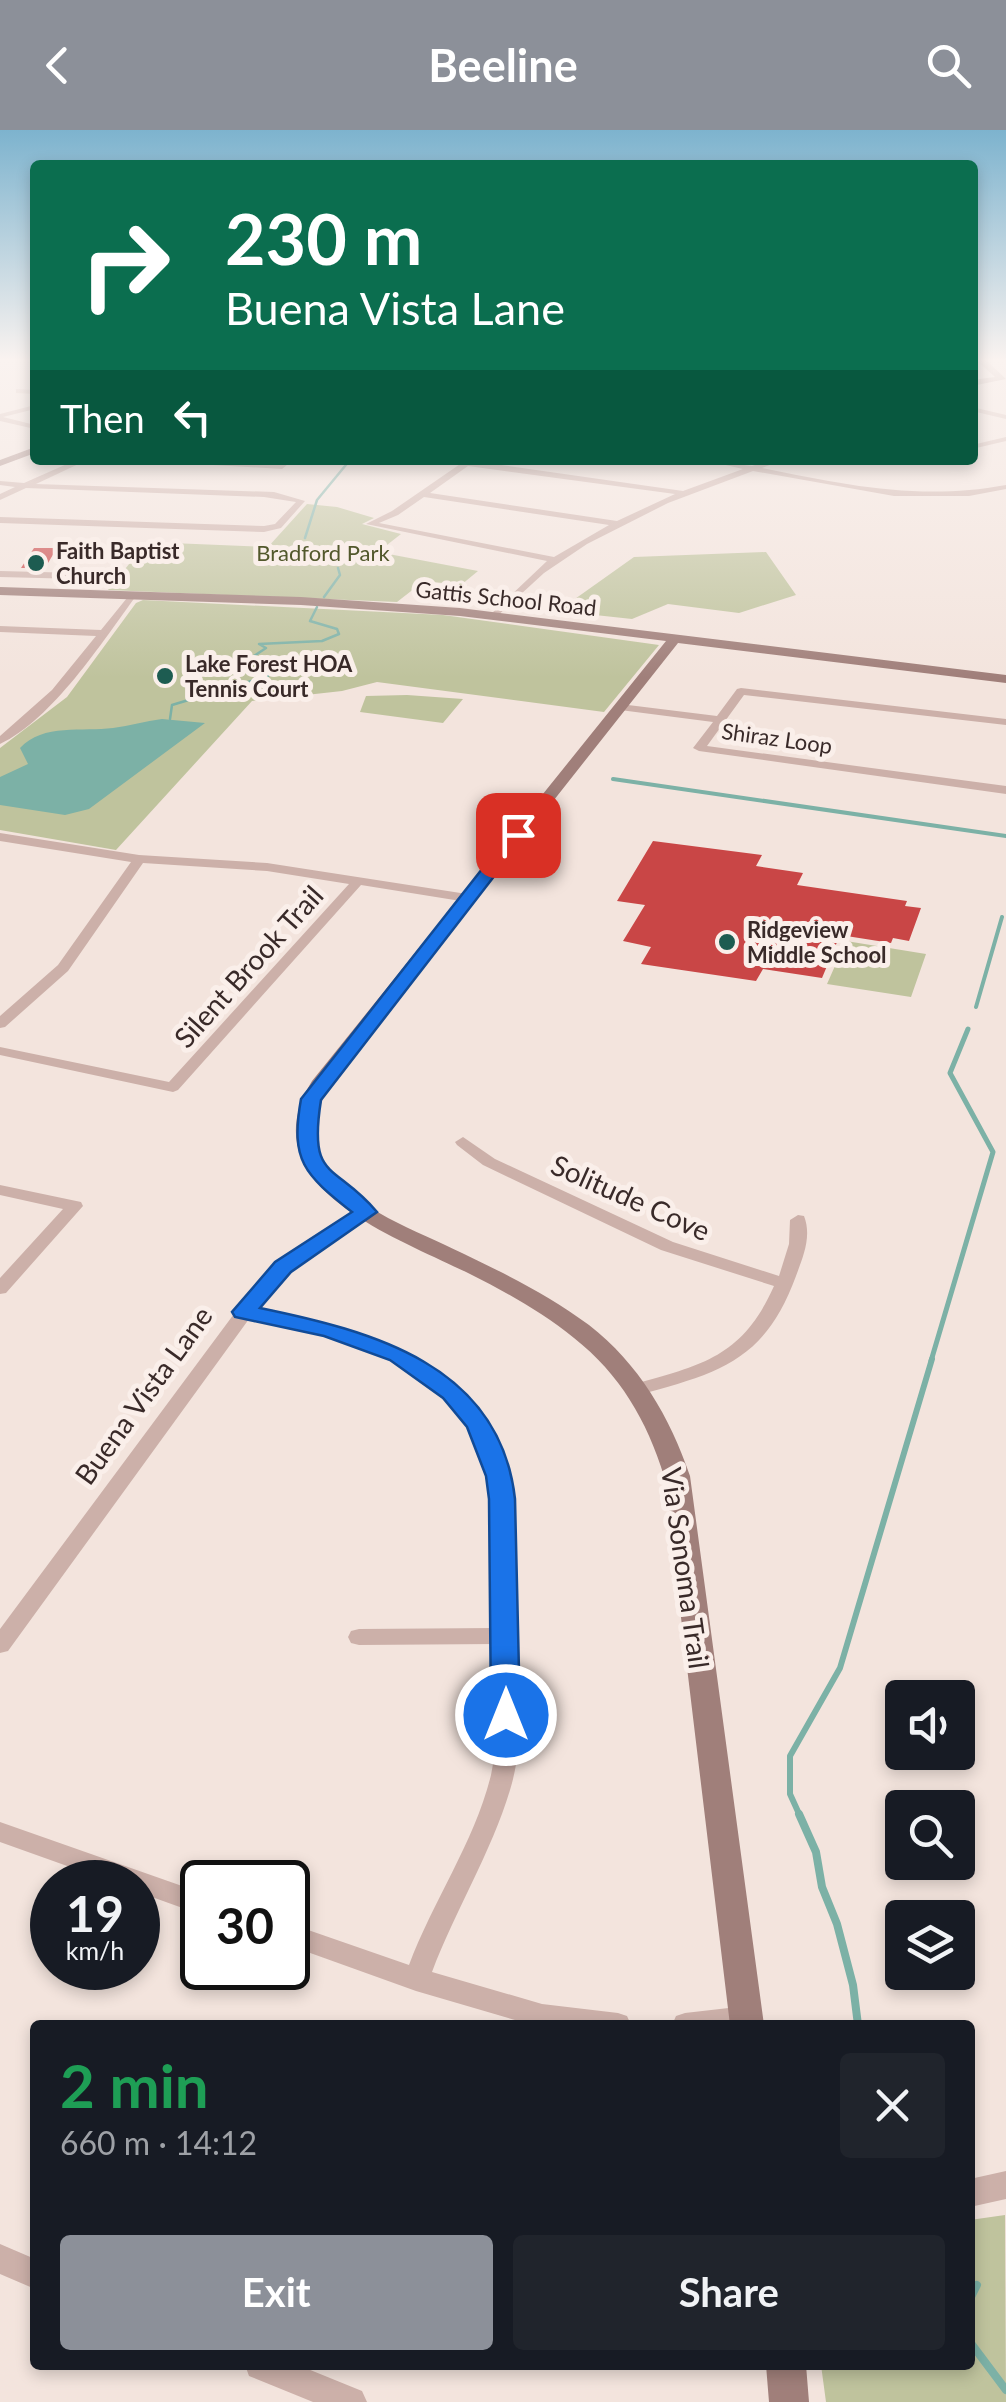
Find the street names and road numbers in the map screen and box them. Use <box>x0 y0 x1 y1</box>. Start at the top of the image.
street label: Gattis School Road <box>414 575 598 621</box>
street label: Shiraz Loop <box>720 717 834 759</box>
street label: Silent Brook Trail <box>166 878 330 1054</box>
street label: Solitude Cove <box>546 1147 716 1247</box>
street label: Buena Vista Lane <box>67 1299 219 1491</box>
street label: Via Sonoma Trail <box>655 1465 717 1671</box>

